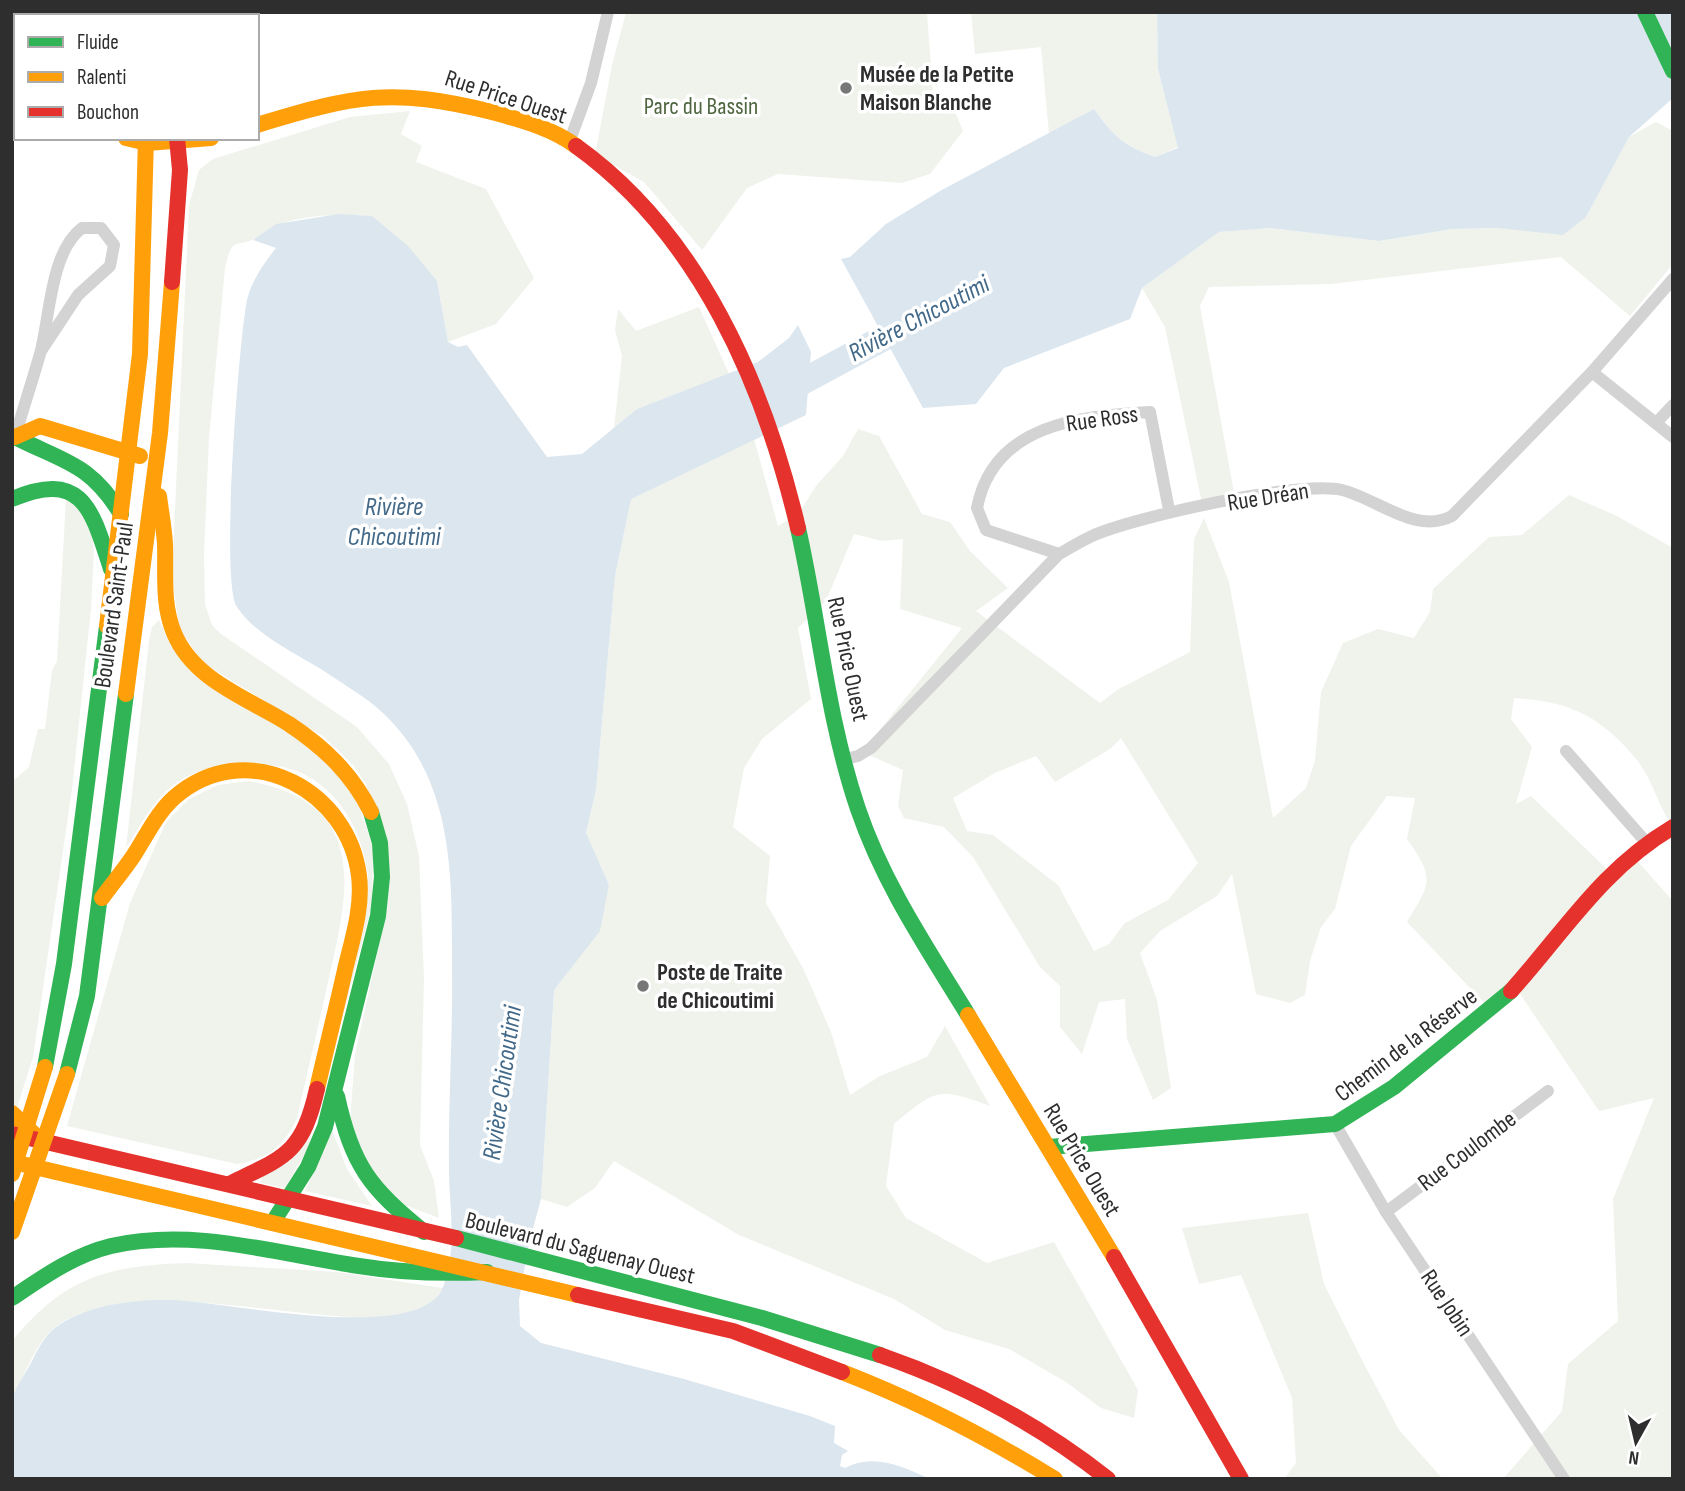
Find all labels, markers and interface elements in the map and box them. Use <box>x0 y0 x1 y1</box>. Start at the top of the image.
legend <box>14 14 259 140</box>
text: Fluide <box>77 30 119 55</box>
place label: Musée de la Petite Maison Blanche <box>860 60 1014 117</box>
street label: Rue Price Ouest <box>441 64 571 130</box>
text: Ralenti <box>77 65 126 90</box>
marker: Musée de la Petite Maison Blanche <box>838 80 854 96</box>
park label: Parc du Bassin <box>644 92 758 121</box>
text: Bouchon <box>77 100 139 125</box>
water label: Rivière Chicoutimi <box>843 268 996 369</box>
street label: Rue Ross <box>1064 400 1140 438</box>
street label: Rue Dréan <box>1225 476 1311 518</box>
water label: Rivière Chicoutimi <box>348 492 442 553</box>
street label: Boulevard Saint-Paul <box>88 520 140 690</box>
street label: Rue Price Ouest <box>821 594 875 724</box>
place label: Poste de Traite de Chicoutimi <box>657 958 783 1015</box>
marker: Poste de Traite de Chicoutimi <box>635 978 651 994</box>
street label: Chemin de la Réserve <box>1329 982 1483 1108</box>
water label: Rivière Chicoutimi <box>477 1003 529 1162</box>
street label: Rue Price Ouest <box>1037 1098 1127 1222</box>
street label: Rue Coulombe <box>1412 1105 1522 1197</box>
street label: Boulevard du Saguenay Ouest <box>462 1205 698 1291</box>
street label: Rue Jobin <box>1414 1264 1480 1342</box>
north arrow <box>1601 1407 1671 1477</box>
text: N <box>1627 1445 1640 1469</box>

